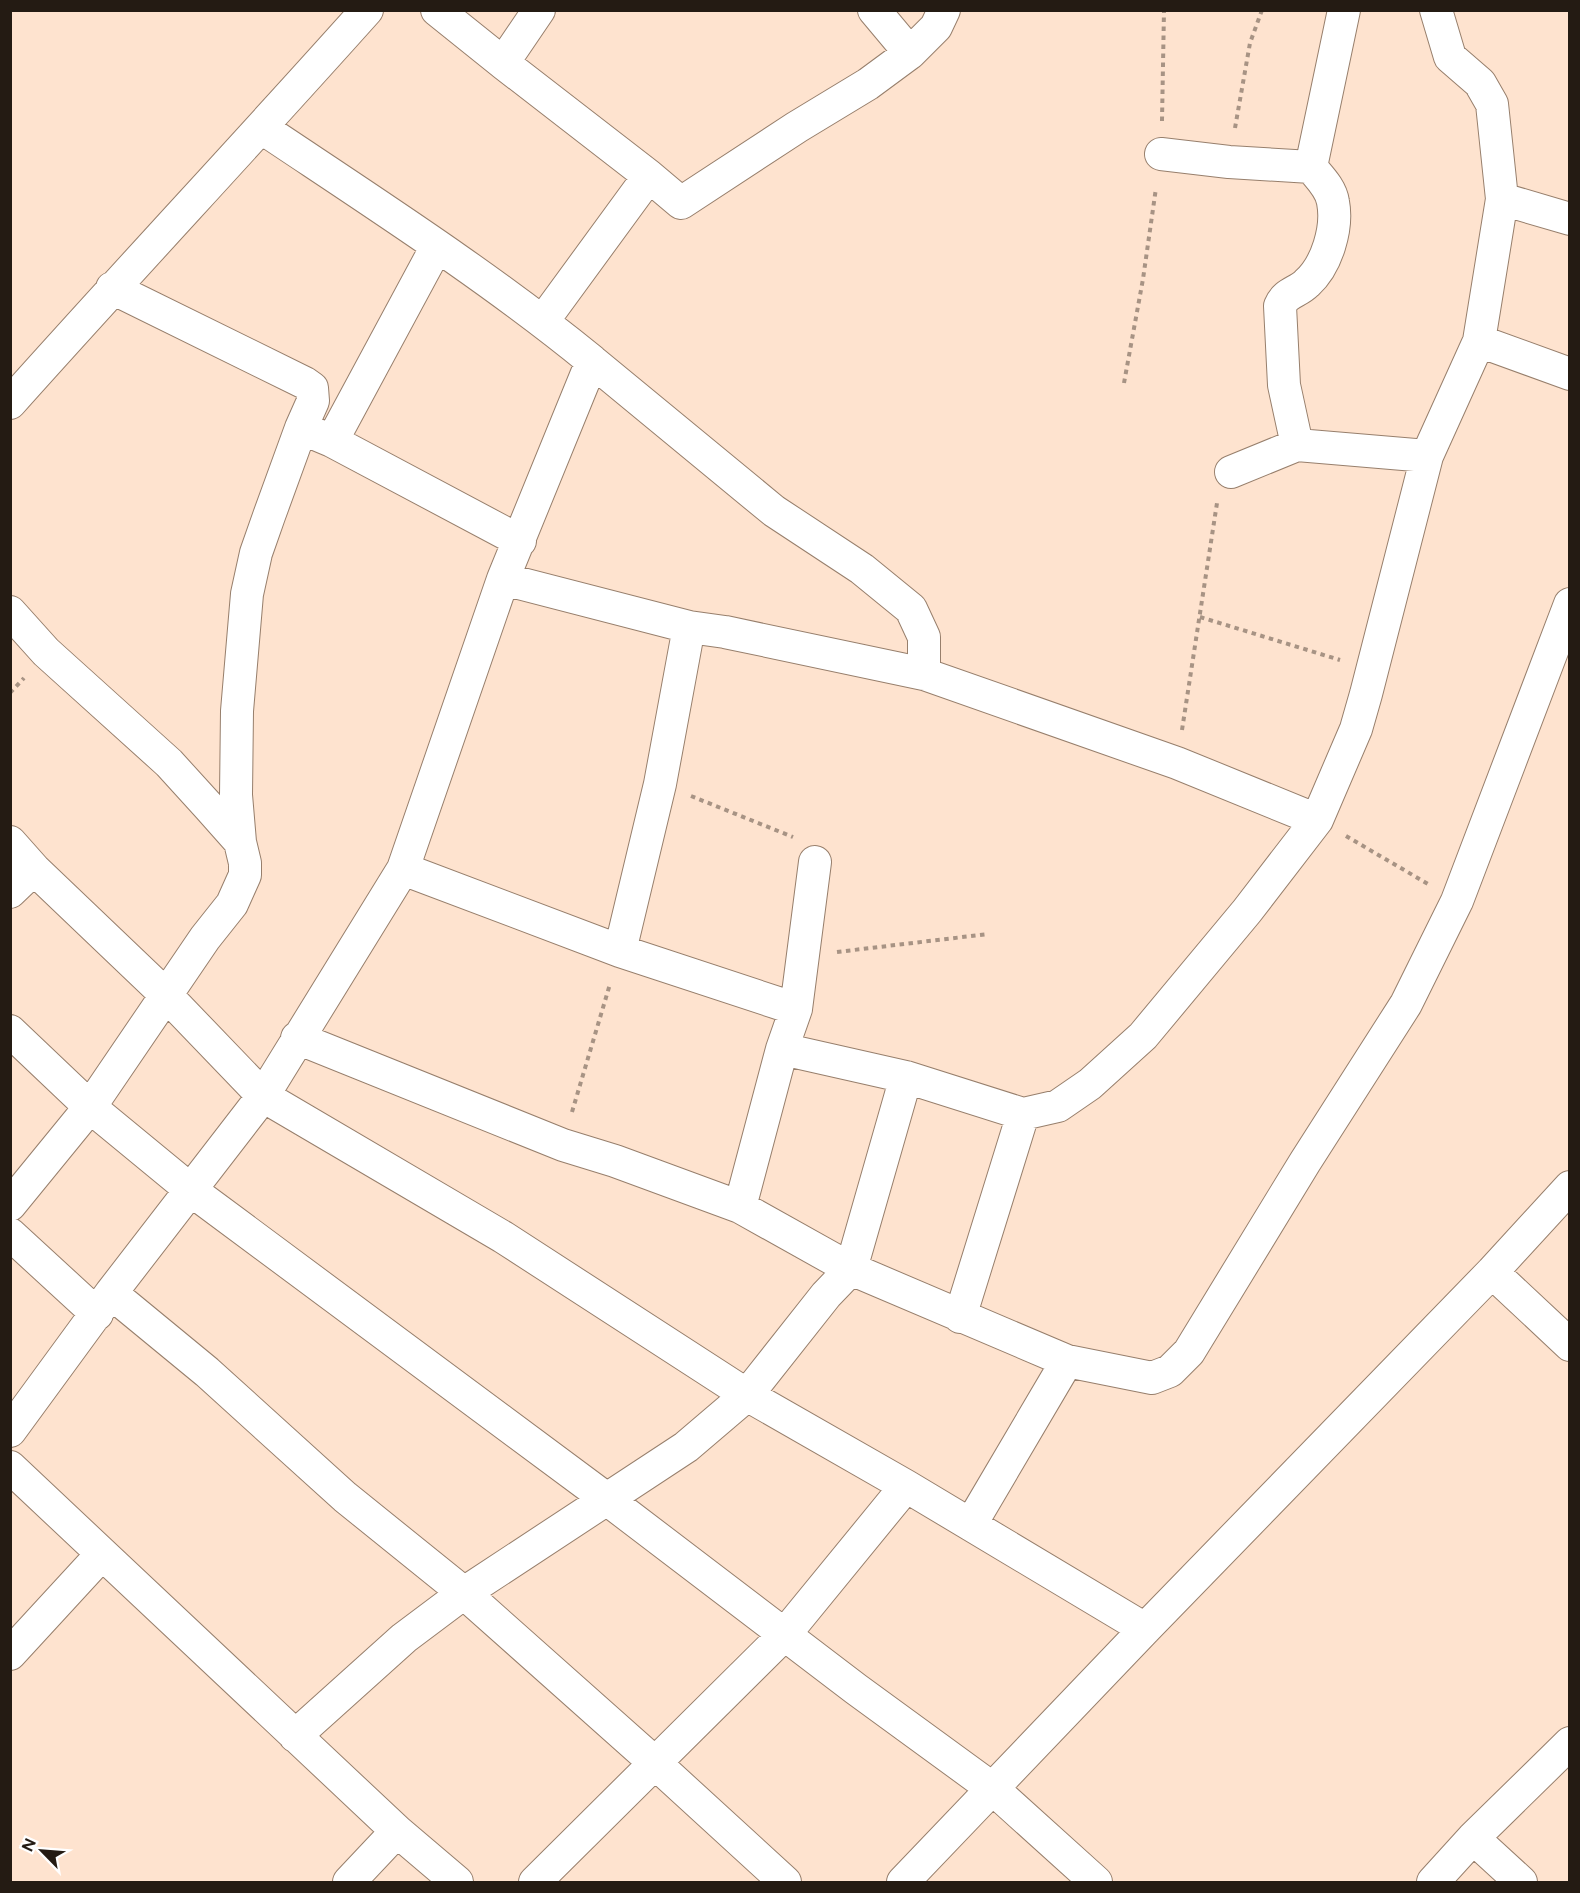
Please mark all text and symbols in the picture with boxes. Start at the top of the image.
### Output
north arrow [12,1821,72,1881]
text: N [18,1835,40,1854]

